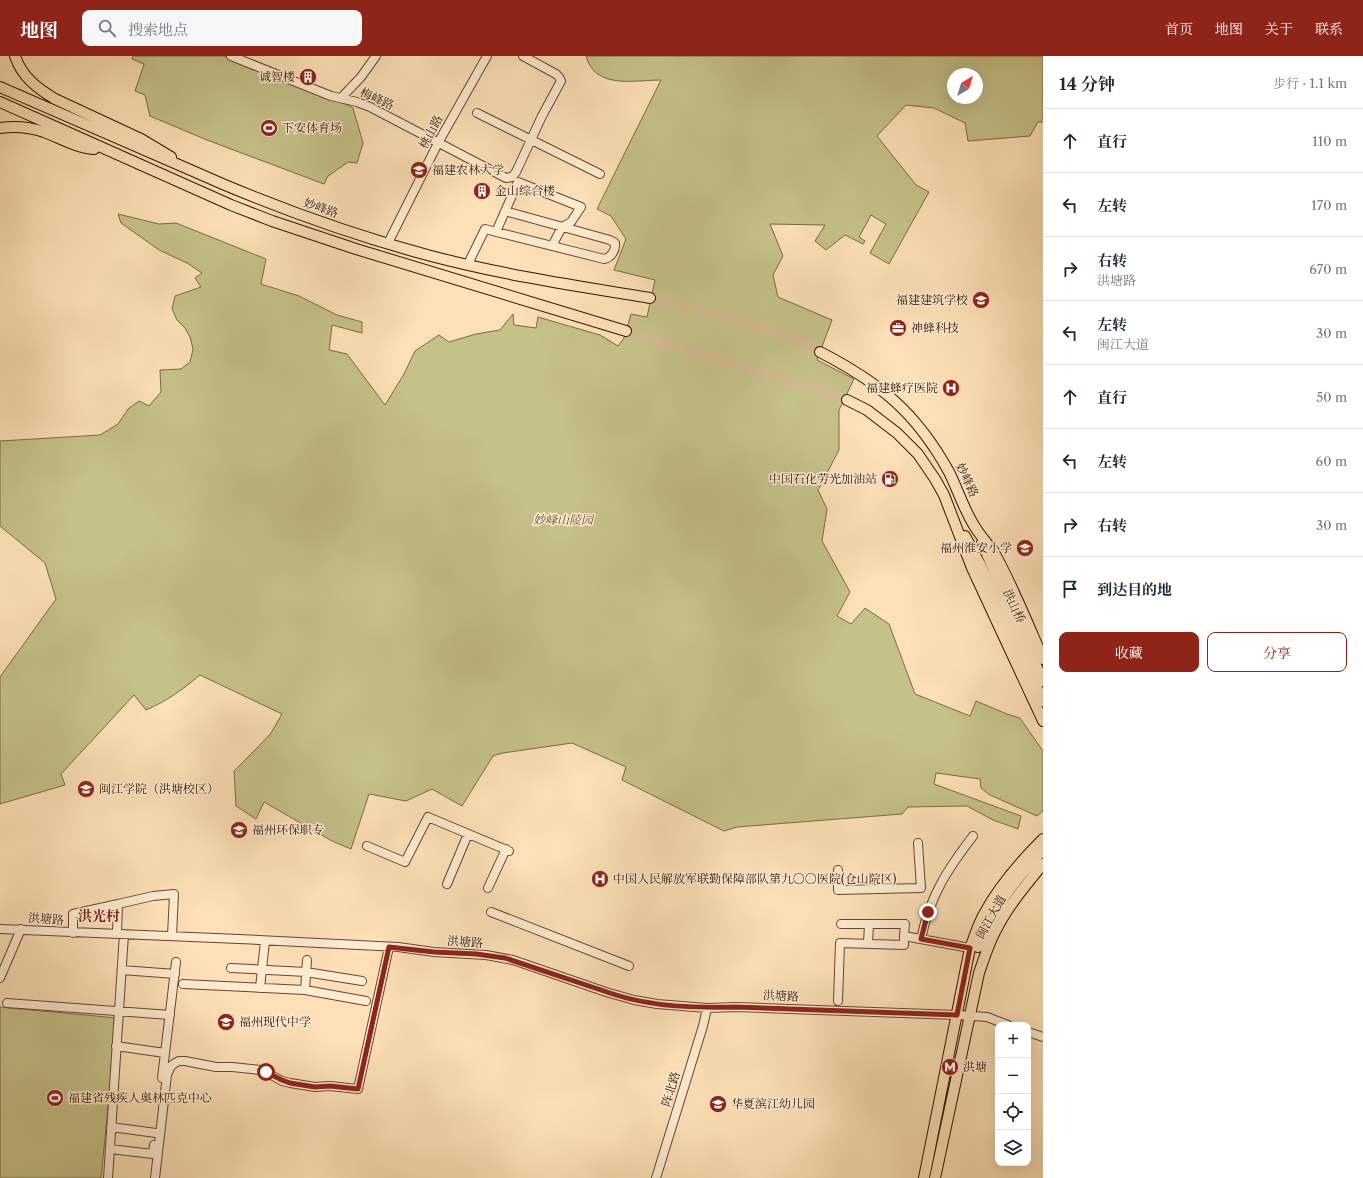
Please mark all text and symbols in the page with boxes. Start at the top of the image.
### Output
search box [82,10,362,46]
icon: search [96,17,118,39]
text: 地图 [20,19,58,42]
text: 搜索地点 [128,20,188,39]
text: 首页 [1165,20,1193,38]
text: 地图 [1215,20,1243,38]
text: 关于 [1265,20,1293,38]
text: 联系 [1315,20,1343,38]
building icon: 诚智楼 [298,67,318,87]
north arrow [947,68,983,104]
place label: 诚智楼 [259,69,295,84]
text: 14 分钟 [1059,74,1115,94]
text: 步行 · 1.1 km [1273,75,1347,91]
street label: 梅峰路 [358,84,397,113]
street label: 桃山路 [415,112,446,151]
sports icon: 下安体育场 [259,118,279,138]
place label: 下安体育场 [282,120,342,135]
icon: ahead [1059,130,1081,152]
text: 直行 [1097,132,1127,151]
text: 110 m [1312,133,1347,149]
school or university icon: 福建农林大学 [409,160,429,180]
place label: 福建农林大学 [432,162,504,177]
building icon: 金山综合楼 [472,181,492,201]
place label: 金山综合楼 [495,183,555,198]
icon: left [1059,194,1081,216]
street label: 妙峰路 [302,195,341,220]
text: 左转 [1097,196,1127,215]
text: 170 m [1311,197,1347,213]
text: 右转 [1097,251,1127,270]
icon: right [1059,258,1081,280]
text: 670 m [1309,261,1347,277]
text: 洪塘路 [1097,272,1136,288]
school or university icon: 福建建筑学校 [971,290,991,310]
place label: 福建建筑学校 [896,292,968,307]
text: 左转 [1097,315,1127,334]
office icon: 神蜂科技 [888,318,908,338]
place label: 神蜂科技 [911,320,959,335]
icon: left [1059,322,1081,344]
text: 30 m [1316,325,1347,341]
text: 闽江大道 [1097,336,1149,352]
hospital icon: 福建蜂疗医院 [941,378,961,398]
place label: 福建蜂疗医院 [866,380,938,395]
icon: ahead [1059,386,1081,408]
text: 直行 [1097,388,1127,407]
text: 50 m [1316,389,1347,405]
icon: left [1059,450,1081,472]
text: 左转 [1097,452,1127,471]
text: 60 m [1316,453,1347,469]
street label: 妙峰路 [953,460,982,499]
fuel station icon: 中国石化劳光加油站 [880,469,900,489]
place label: 中国石化劳光加油站 [769,471,877,486]
park label: 妙峰山陵园 [533,512,595,527]
icon: right [1059,514,1081,536]
text: 右转 [1097,516,1127,535]
text: 30 m [1316,517,1347,533]
school or university icon: 福州淮安小学 [1015,538,1035,558]
place label: 福州淮安小学 [940,540,1012,555]
icon: arrive [1059,578,1081,600]
text: 到达目的地 [1097,580,1172,599]
street label: 洪山桥 [1000,586,1029,625]
button: 收藏 [1059,632,1199,672]
button: 分享 [1207,632,1347,672]
school or university icon: 闽江学院（洪塘校区） [76,779,96,799]
place label: 闽江学院（洪塘校区） [99,781,219,796]
school or university icon: 福州环保职专 [229,820,249,840]
place label: 福州环保职专 [252,822,324,837]
hospital icon: 中国人民解放军联勤保障部队第九〇〇医院(仓山院区) [590,869,610,889]
place label: 中国人民解放军联勤保障部队第九〇〇医院(仓山院区) [613,871,897,886]
street label: 闽江大道 [972,892,1009,941]
route end [919,903,937,921]
district label: 洪光村 [78,907,120,925]
street label: 洪塘路 [28,910,65,927]
street label: 洪塘路 [447,933,484,950]
street label: 洪塘路 [763,987,799,1004]
school or university icon: 福州现代中学 [216,1012,236,1032]
place label: 福州现代中学 [239,1014,311,1029]
map controls [995,1022,1031,1166]
button: + [995,1022,1031,1058]
metro station icon: 洪塘 [940,1057,960,1077]
button: − [995,1058,1031,1094]
place label: 洪塘 [963,1059,987,1074]
route start [257,1063,275,1081]
street label: 阵北路 [658,1069,683,1108]
sports icon: 福建省残疾人奥林匹克中心 [45,1088,65,1108]
place label: 福建省残疾人奥林匹克中心 [68,1090,212,1105]
school or university icon: 华夏滨江幼儿园 [708,1094,728,1114]
button: locate [995,1094,1031,1130]
place label: 华夏滨江幼儿园 [731,1096,815,1111]
button: layers [995,1130,1031,1166]

